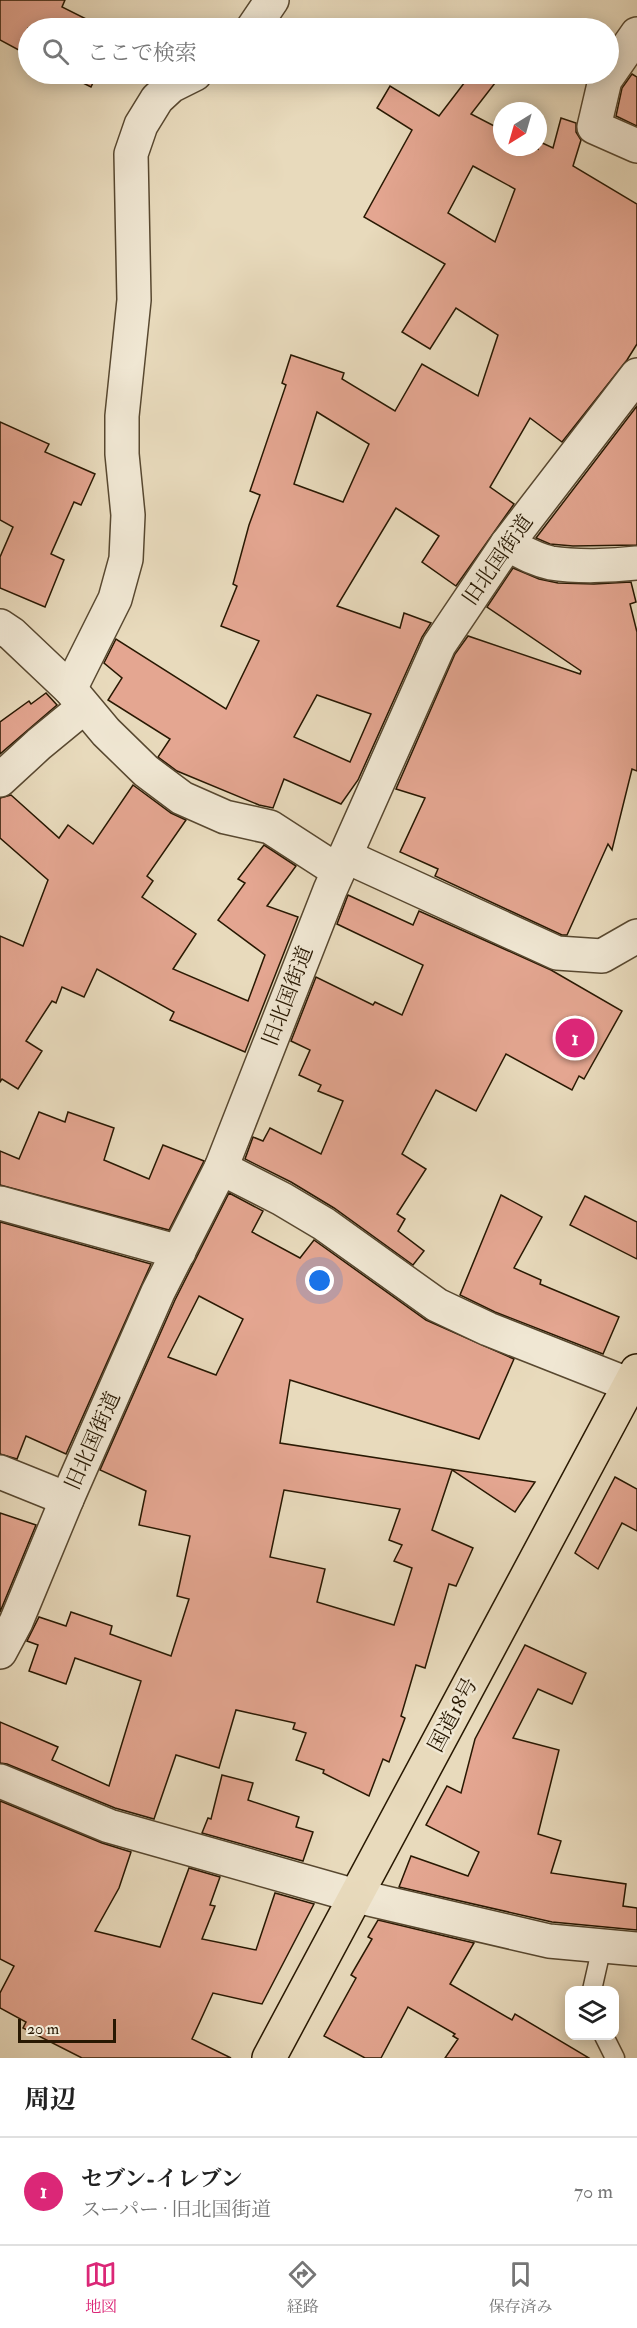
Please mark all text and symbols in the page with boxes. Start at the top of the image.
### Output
search box [18,18,619,84]
icon: search [39,35,72,68]
text: ここで検索 [87,39,197,67]
north arrow [493,102,547,156]
street label: 旧北国街道 [457,509,539,611]
street label: 旧北国街道 [257,942,319,1050]
pin: 1 [556,1016,594,1060]
your location [305,1266,334,1295]
street label: 旧北国街道 [59,1388,127,1494]
street label: 国道18号 [422,1673,484,1757]
map controls [565,1986,619,2040]
button: layers [565,1986,619,2040]
scale bar [18,2016,116,2044]
text: 20 m [27,2019,59,2039]
text: 周辺 [24,2084,76,2116]
text: セブン-イレブン [81,2165,243,2193]
text: 1 [40,2179,47,2204]
text: 70 m [574,2179,613,2204]
text: スーパー · 旧北国街道 [81,2197,271,2222]
tab: 地図 [84,2258,117,2317]
tab: 経路 [286,2258,319,2317]
tab: 保存済み [488,2258,552,2317]

